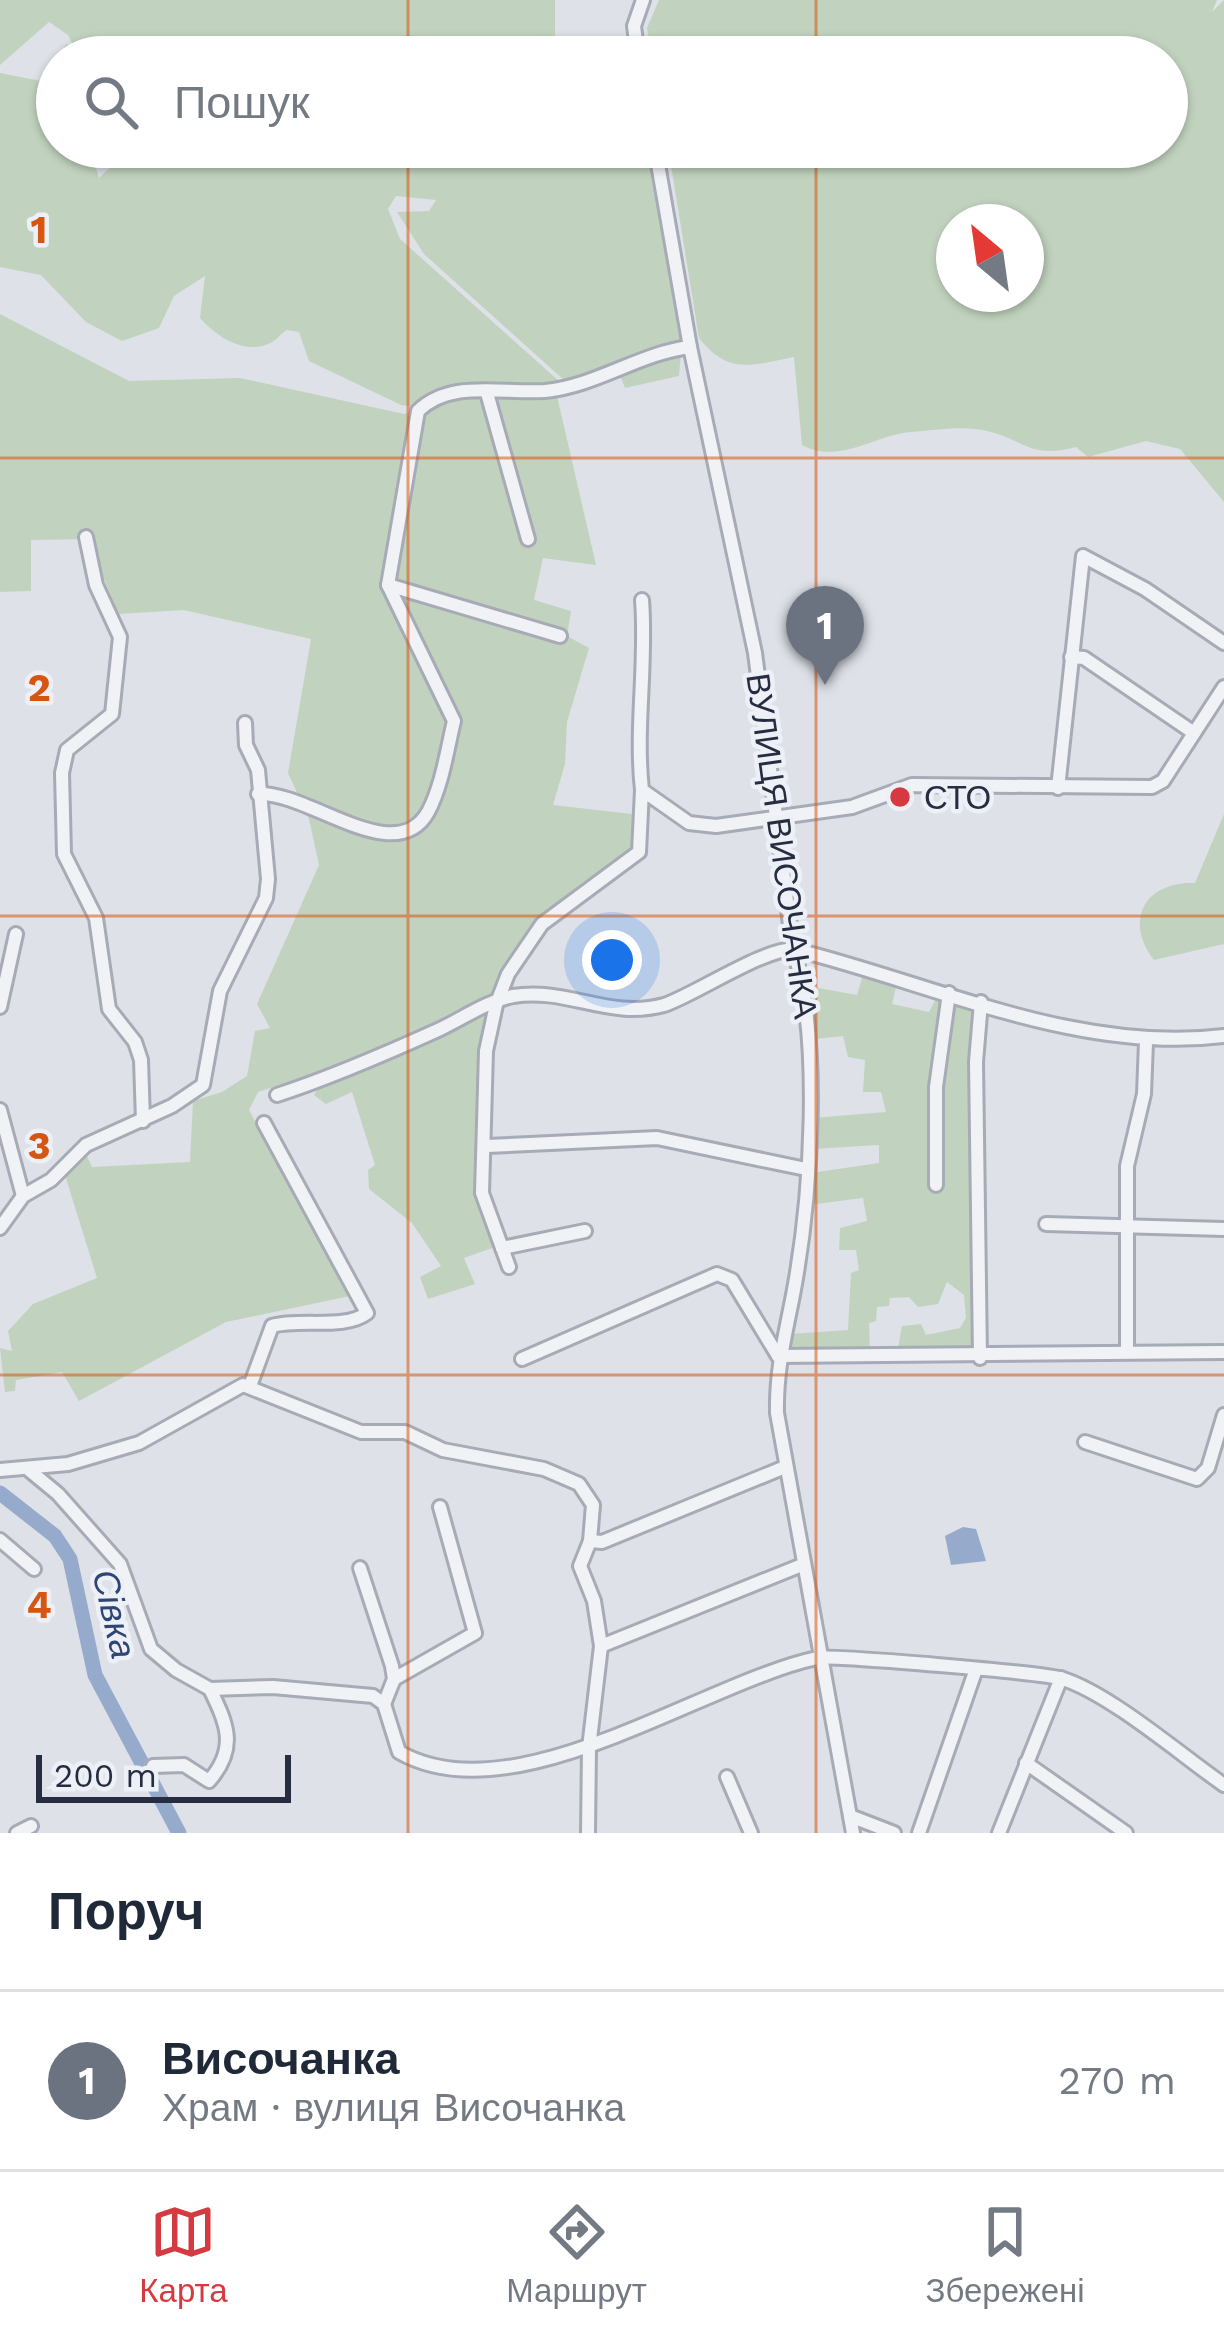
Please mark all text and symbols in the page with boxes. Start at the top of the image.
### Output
search box [36,36,1188,168]
icon: search [78,69,144,135]
text: Пошук [174,76,310,129]
north arrow [936,204,1044,312]
text: 1 [31,207,47,252]
pin: 1 [786,586,864,685]
text: 2 [27,665,51,710]
street label: ВУЛИЦЯ ВИСОЧАНКА [738,671,826,1021]
place label: СТО [924,778,991,817]
marker: СТО [887,784,913,810]
your location [582,930,642,990]
text: 3 [27,1123,51,1168]
water label: Сівка [83,1566,145,1662]
text: 4 [26,1582,52,1627]
scale bar [36,1749,291,1802]
text: 200 m [54,1756,157,1795]
text: Поруч [48,1882,204,1941]
text: Височанка [162,2032,399,2085]
text: 1 [79,2058,95,2103]
text: 270 m [1058,2058,1176,2103]
text: Храм · вулиця Височанка [162,2085,625,2130]
tab: Карта [139,2199,228,2310]
tab: Маршрут [506,2199,647,2310]
tab: Збережені [926,2199,1085,2310]

